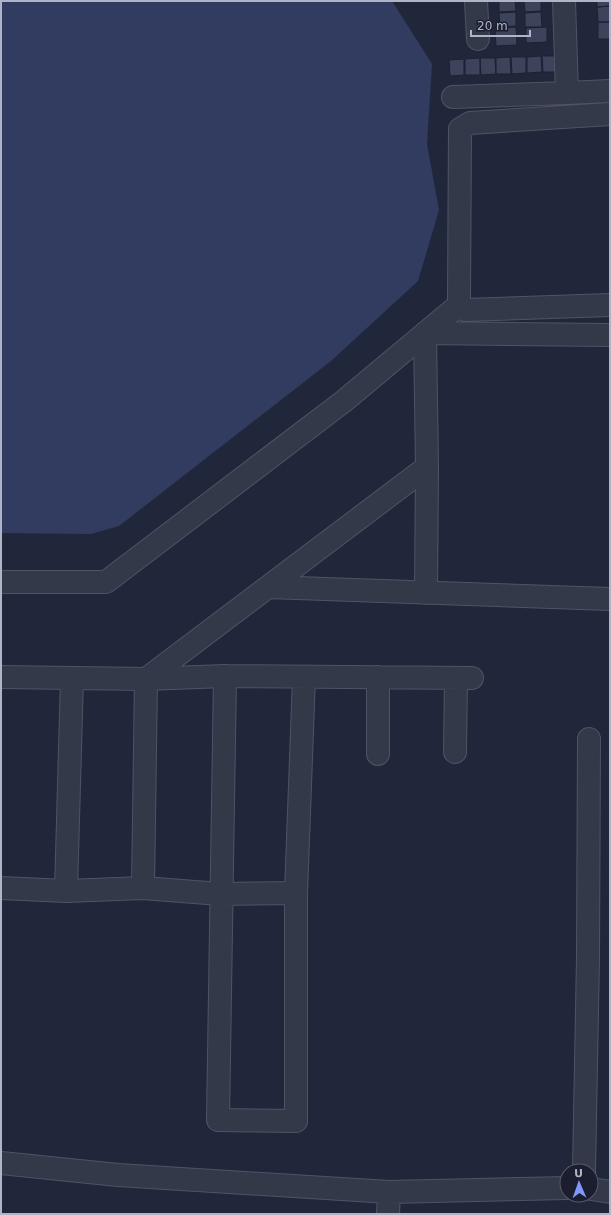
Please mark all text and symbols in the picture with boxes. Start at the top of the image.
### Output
scale bar [471,12,530,38]
text: 20 m [477,19,508,33]
north arrow [559,1163,599,1203]
text: U [574,1167,583,1180]

